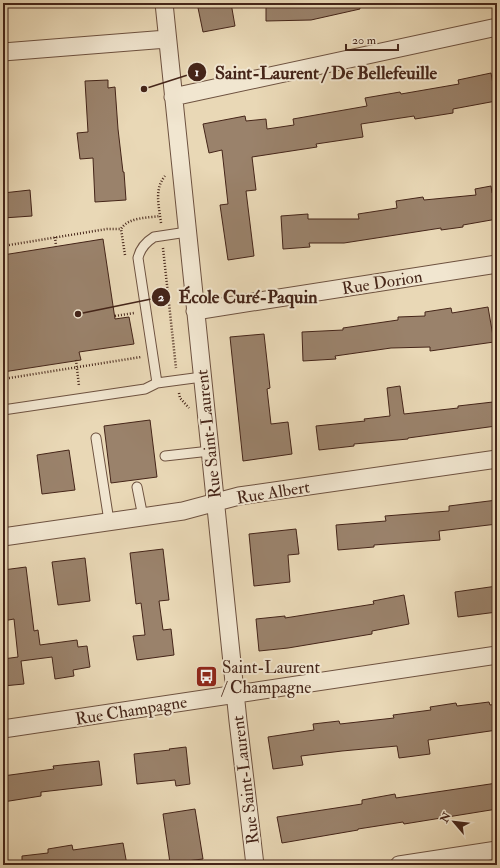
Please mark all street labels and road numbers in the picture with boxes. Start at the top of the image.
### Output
street label: Rue Dorion [340,266,424,299]
street label: Rue Saint-Laurent [191,368,226,499]
street label: Rue Albert [235,476,312,509]
street label: Rue Champagne [74,691,189,731]
street label: Rue Saint-Laurent [227,714,264,845]

